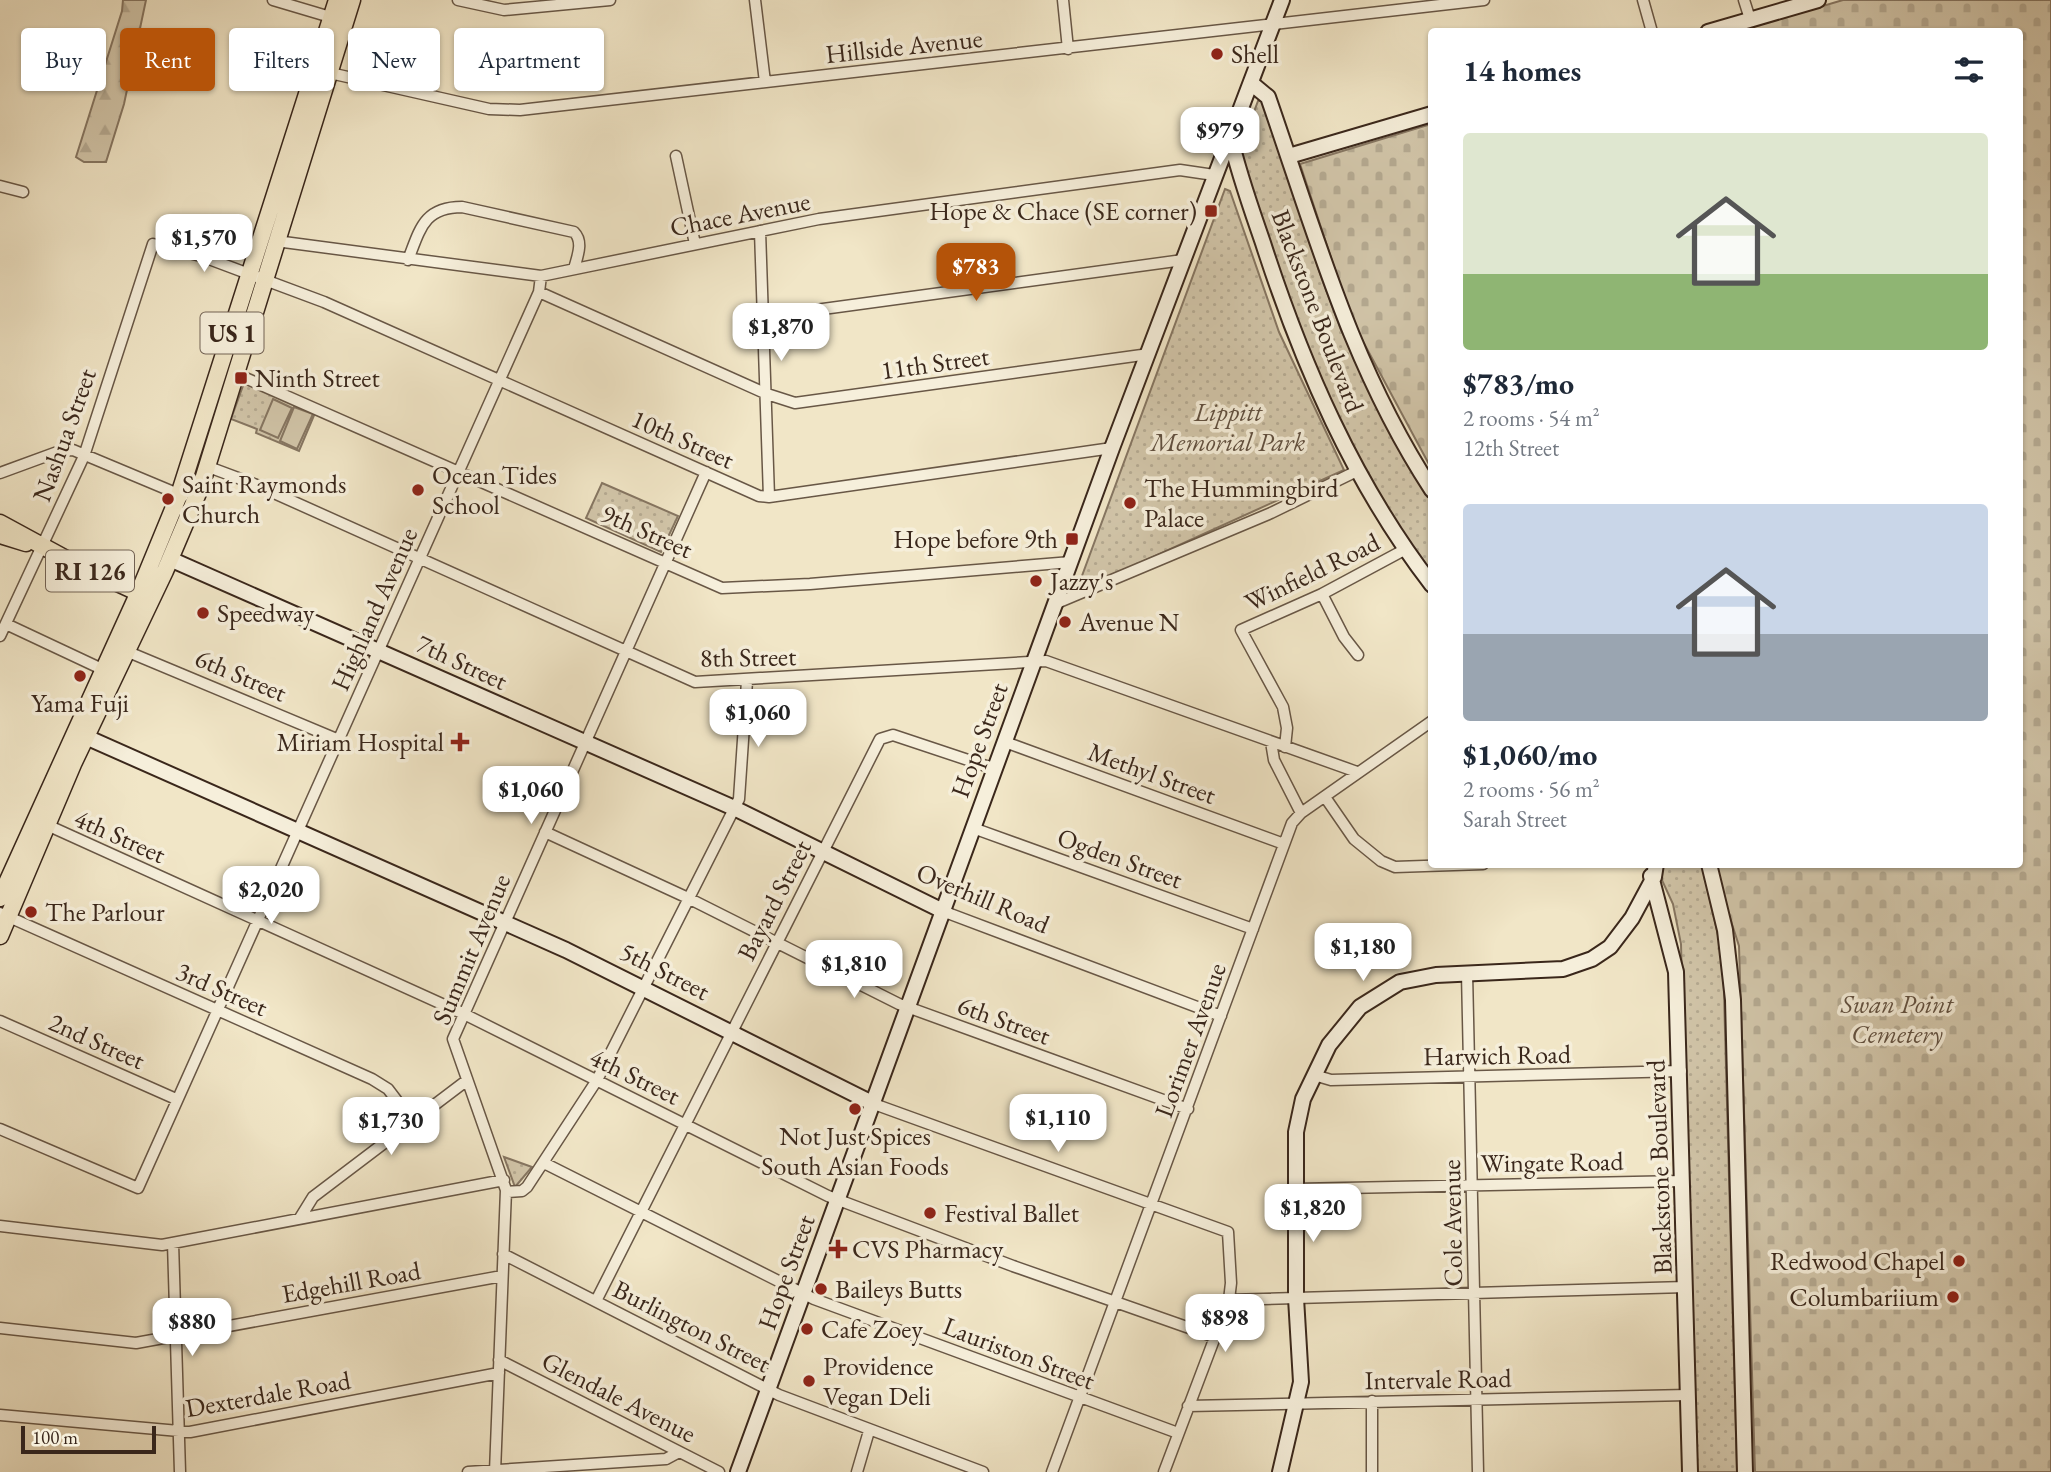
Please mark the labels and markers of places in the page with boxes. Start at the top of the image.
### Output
place label: Shell [1231,37,1279,71]
marker: Shell [1209,46,1225,62]
pin: $979 [1179,108,1261,167]
place label: Hope & Chace (SE corner) [929,194,1197,228]
marker: Hope & Chace (SE corner) [1203,203,1219,219]
pin: $1,570 [147,215,261,274]
pin: $783 [935,244,1017,303]
pin: $1,870 [724,304,838,363]
place label: Ninth Street [255,361,380,395]
marker: Ninth Street [233,370,249,386]
place label: Ocean Tides School [432,458,557,522]
place label: Saint Raymonds Church [182,467,346,531]
place label: The Hummingbird Palace [1144,471,1339,535]
marker: Ocean Tides School [410,482,426,498]
marker: Saint Raymonds Church [160,491,176,507]
marker: The Hummingbird Palace [1122,495,1138,511]
place label: Hope before 9th [893,522,1058,556]
marker: Hope before 9th [1064,531,1080,547]
place label: Jazzy's [1048,564,1113,598]
marker: Jazzy's [1028,573,1044,589]
place label: Speedway [217,596,315,630]
marker: Speedway [195,605,211,621]
place label: Avenue N [1078,605,1180,639]
marker: Avenue N [1057,614,1073,630]
marker: Yama Fuji [72,668,88,684]
place label: Yama Fuji [31,686,129,720]
pin: $1,060 [701,690,815,749]
place label: Miriam Hospital [276,725,444,759]
marker: Miriam Hospital [450,732,470,752]
pin: $1,060 [474,766,588,826]
pin: $2,020 [214,866,328,926]
place label: The Parlour [45,895,165,929]
marker: The Parlour [23,904,39,920]
pin: $1,180 [1306,923,1420,983]
pin: $1,810 [797,940,911,1000]
pin: $1,110 [1001,1094,1115,1154]
pin: $1,730 [334,1098,448,1157]
marker: Not Just Spices South Asian Foods [847,1101,863,1117]
place label: Not Just Spices South Asian Foods [761,1119,949,1183]
pin: $1,820 [1256,1184,1370,1244]
place label: Festival Ballet [944,1196,1079,1230]
marker: Festival Ballet [922,1205,938,1221]
place label: CVS Pharmacy [852,1232,1004,1266]
marker: CVS Pharmacy [830,1241,846,1257]
place label: Redwood Chapel [1770,1244,1945,1278]
marker: Redwood Chapel [1951,1253,1967,1269]
place label: Baileys Butts [835,1272,962,1306]
place label: Columbariium [1789,1280,1939,1314]
marker: Baileys Butts [813,1281,829,1297]
marker: Columbariium [1945,1289,1961,1305]
pin: $898 [1184,1294,1266,1354]
pin: $880 [151,1298,233,1358]
place label: Cafe Zoey [821,1312,923,1346]
marker: Cafe Zoey [799,1321,815,1337]
place label: Providence Vegan Deli [823,1349,934,1413]
marker: Providence Vegan Deli [801,1373,817,1389]

